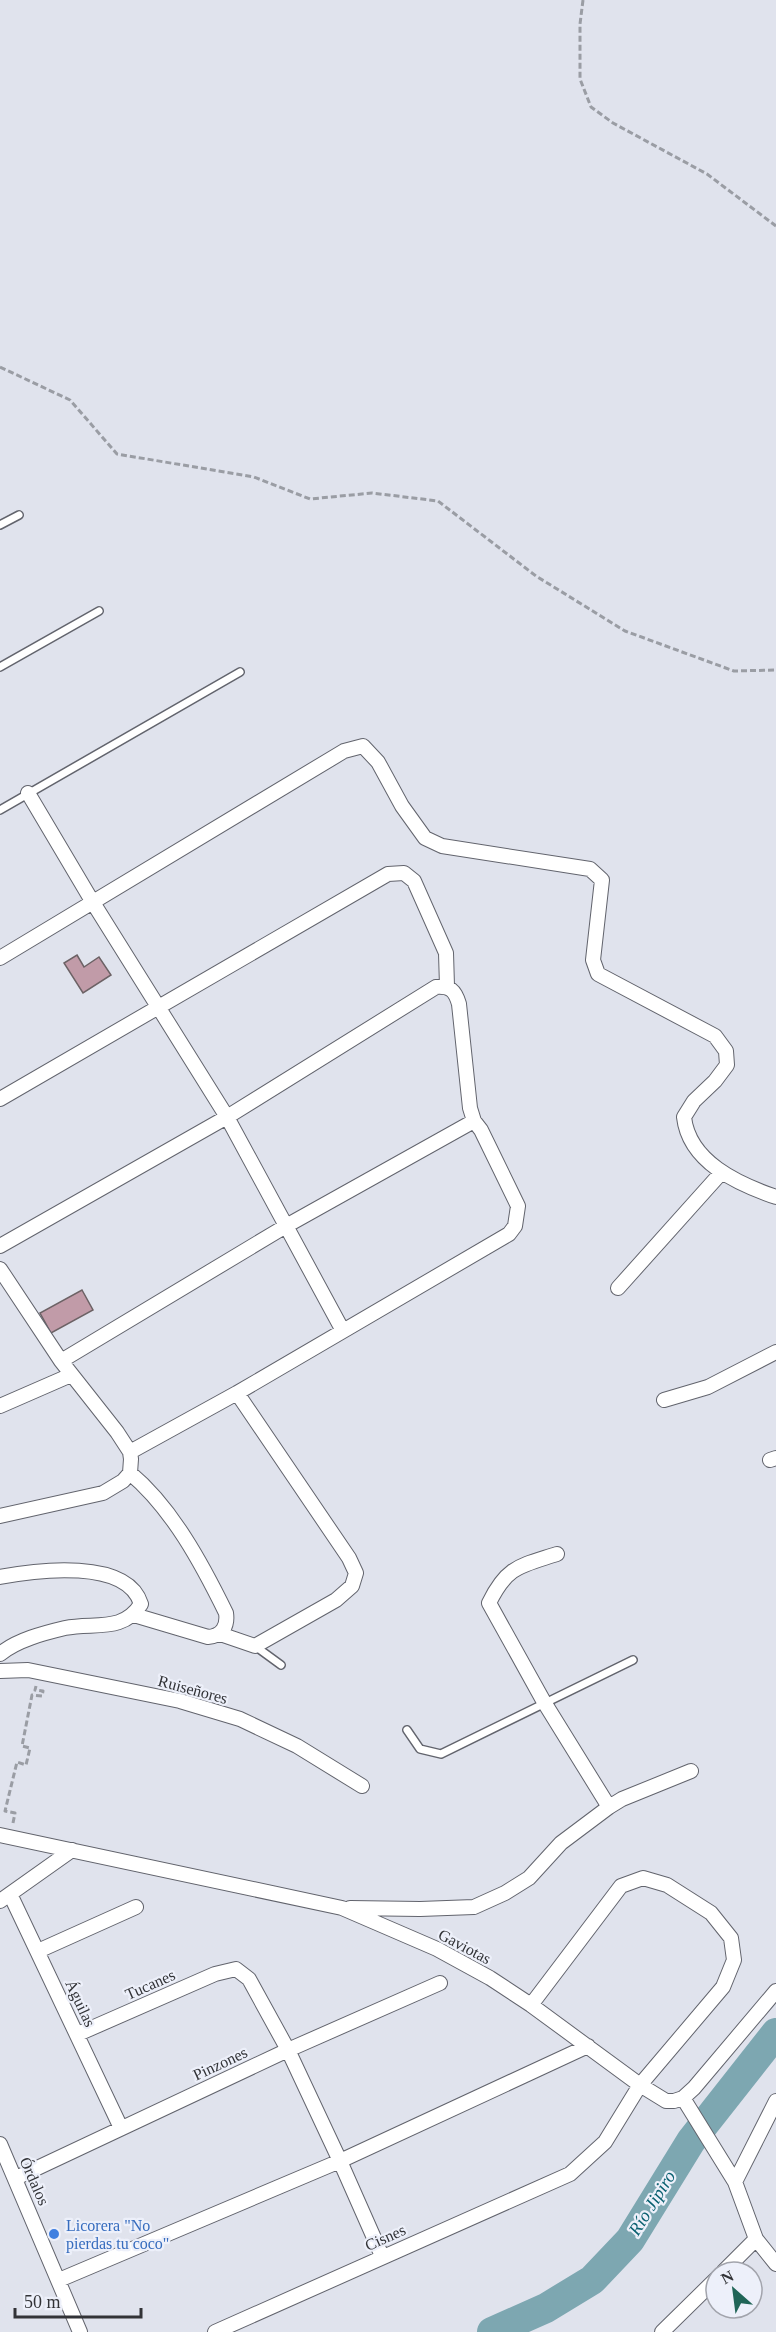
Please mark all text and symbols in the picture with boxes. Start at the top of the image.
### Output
street label: Ruiseñores [156,1672,229,1707]
street label: Gaviotas [436,1926,494,1967]
street label: Tucanes [123,1966,178,2003]
street label: Águilas [61,1977,100,2030]
street label: Pinzones [190,2044,250,2083]
street label: Órdalos [16,2154,54,2208]
water label: Río Jipiro [624,2167,680,2240]
place label: Licorera "No pierdas tu coco" [66,2217,169,2253]
street label: Cisnes [362,2221,408,2254]
marker: Licorera "No pierdas tu coco" [47,2227,61,2241]
north arrow [704,2260,764,2320]
text: N [718,2267,737,2287]
scale bar [15,2281,141,2319]
text: 50 m [24,2292,61,2312]

